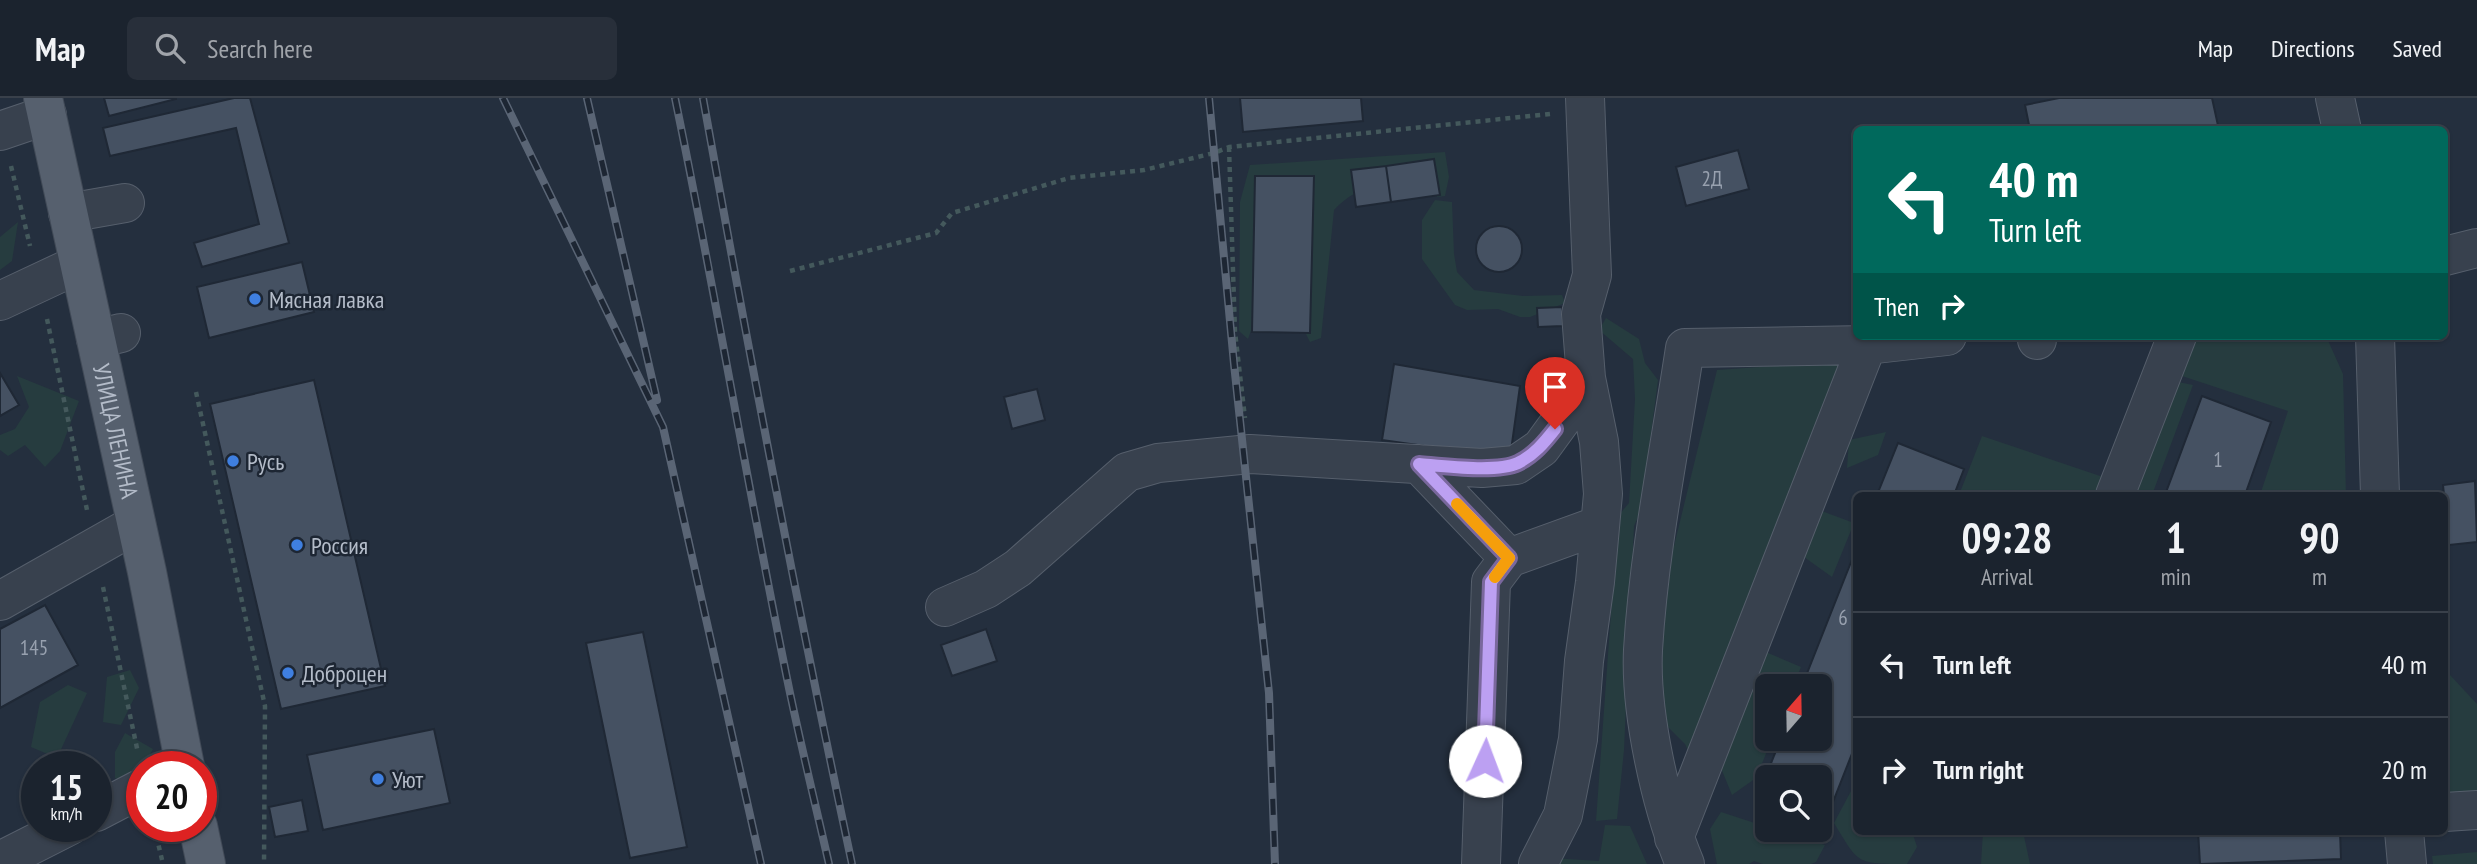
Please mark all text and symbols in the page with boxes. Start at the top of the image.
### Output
search box [127,17,617,80]
text: Map [35,27,85,70]
icon: search [151,29,189,67]
text: Search here [207,32,313,65]
text: Map [2198,33,2233,64]
text: Directions [2271,33,2355,64]
text: Saved [2393,33,2442,64]
text: 40 m [1989,147,2078,211]
icon: left [1874,154,1965,245]
house number: 2Д [1702,165,1722,192]
text: Turn left [1989,209,2081,251]
place label: Мясная лавка [269,284,384,315]
icon: right [1933,287,1971,325]
text: Then [1874,290,1919,323]
marker: Мясная лавка [247,291,263,307]
pin [1525,357,1585,429]
street label: УЛИЦА ЛЕНИНА [86,361,146,502]
icon: arrive [1536,368,1574,406]
place label: Русь [247,446,284,477]
house number: 1 [2213,446,2223,473]
marker: Русь [225,453,241,469]
text: 09:28 [1961,510,2052,565]
text: 1 [2166,510,2186,565]
text: 90 [2299,510,2339,565]
place label: Россия [311,530,368,561]
marker: Россия [289,537,305,553]
text: Arrival [1981,562,2033,591]
text: min [2161,562,2191,591]
text: m [2312,562,2327,591]
house number: 6 [1838,604,1848,631]
house number: 145 [20,634,48,661]
icon: left [1874,646,1912,684]
text: Turn left [1933,648,2011,681]
text: 40 m [2381,648,2427,681]
place label: Доброцен [302,658,387,689]
marker: Доброцен [280,665,296,681]
north arrow [1755,674,1832,751]
map controls [1755,674,1832,842]
position arrow [1448,724,1522,798]
speed limit sign: 20 [126,751,217,842]
icon: right [1874,751,1912,789]
text: Turn right [1933,753,2024,786]
text: 20 m [2381,753,2427,786]
text: 15 [50,764,83,810]
place label: Уют [392,764,423,795]
button: search [1755,765,1832,842]
marker: Уют [370,771,386,787]
text: km/h [51,802,82,825]

